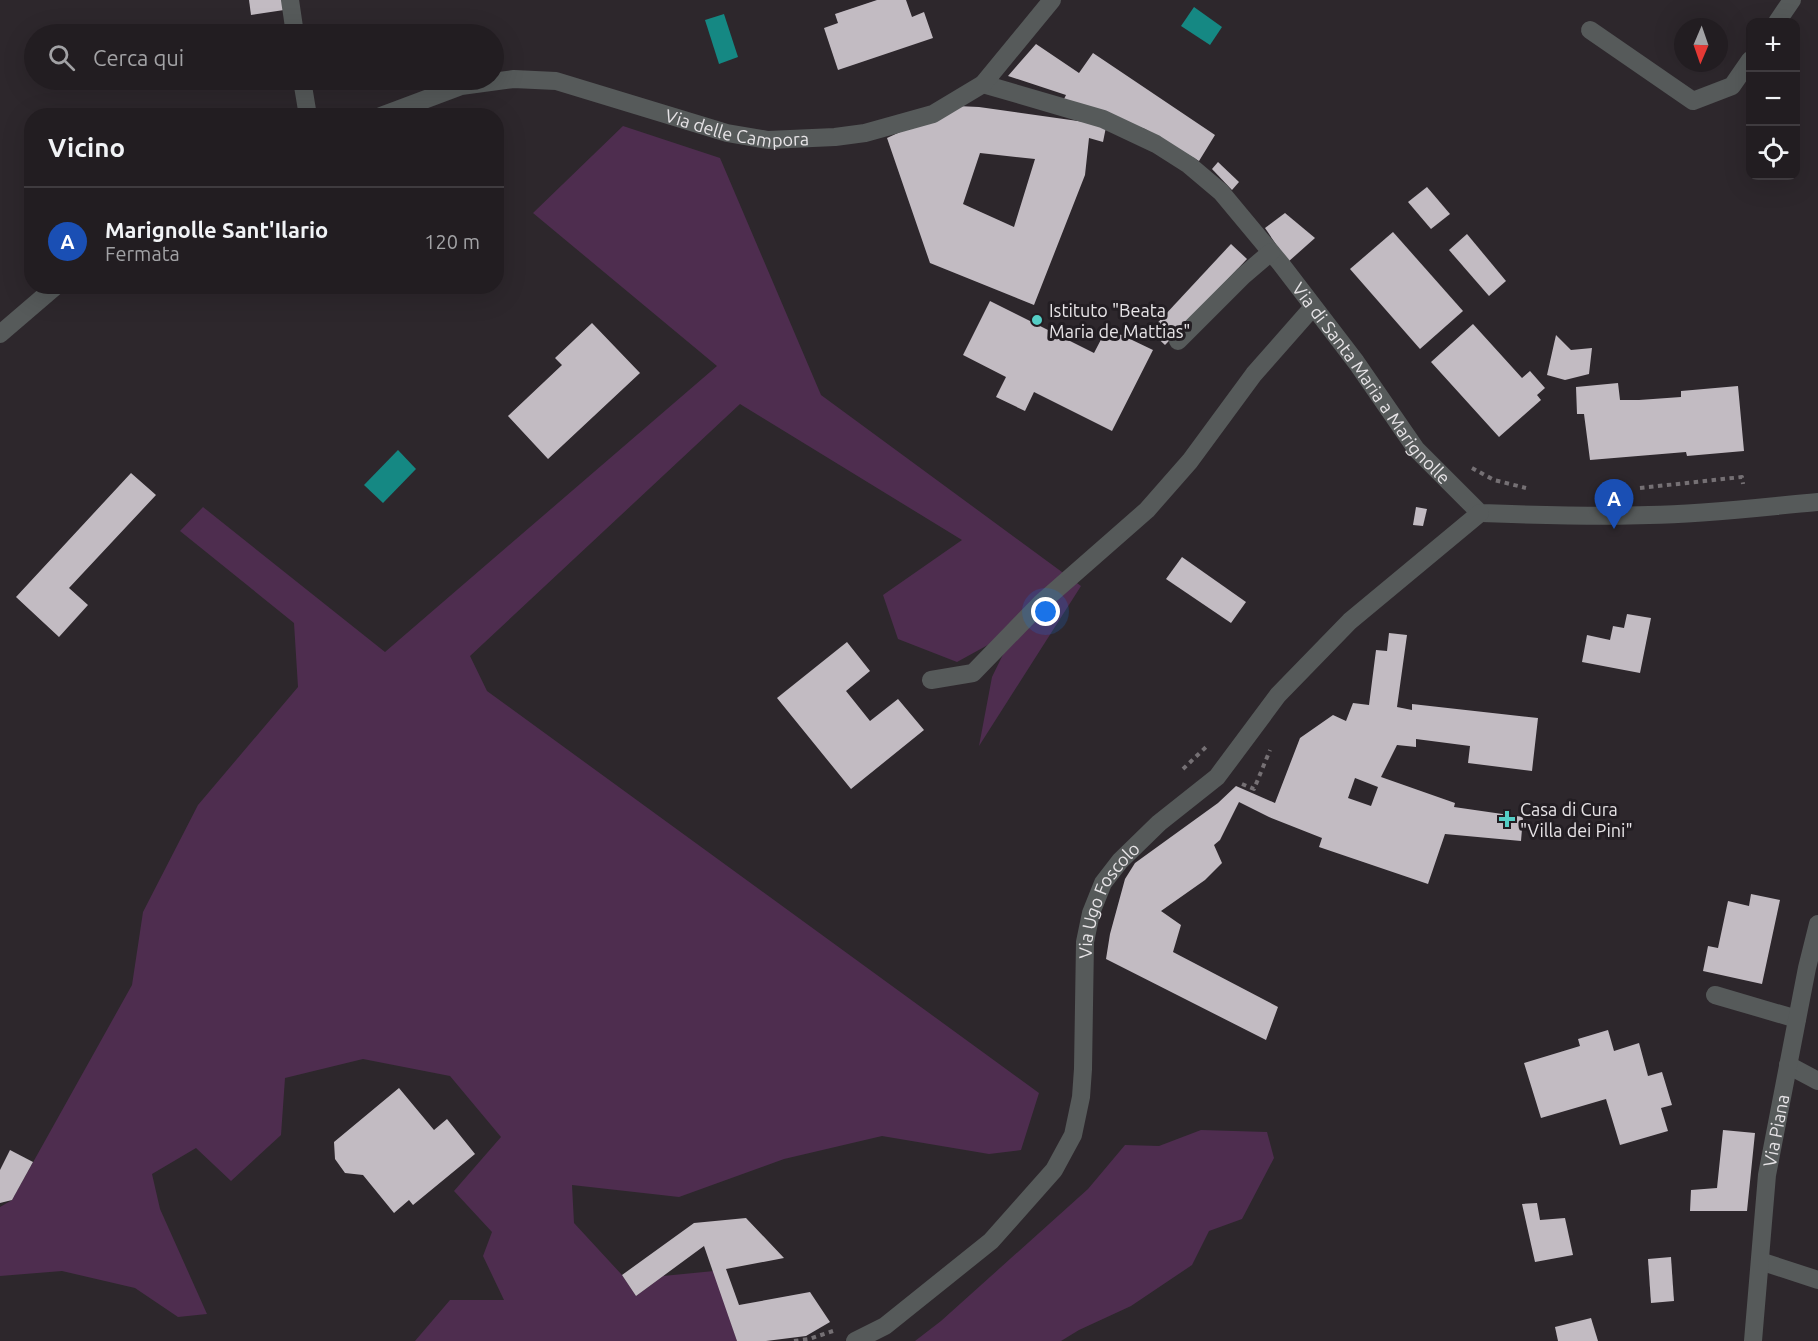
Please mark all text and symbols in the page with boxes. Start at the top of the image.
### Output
north arrow [1674,18,1728,72]
map controls [1746,18,1800,180]
button: + [1746,18,1800,72]
search box [24,24,504,90]
icon: search [45,41,78,74]
text: Cerca qui [93,45,184,70]
button: − [1746,72,1800,126]
street label: Via delle Campora [663,105,810,151]
button: locate [1746,126,1800,180]
text: Vicino [48,133,125,162]
text: Marignolle Sant'Ilario [105,217,328,242]
text: A [60,230,75,253]
text: 120 m [424,230,480,253]
text: Fermata [105,242,180,265]
street label: Via di Santa Maria a Marignolle [1289,278,1455,488]
place label: Istituto "Beata Maria de Mattias" [1049,300,1191,341]
marker: Istituto "Beata Maria de Mattias" [1030,313,1044,327]
pin: A [1594,480,1634,529]
your location [1031,597,1060,626]
place label: Casa di Cura "Villa dei Pini" [1520,799,1633,840]
marker: Casa di Cura "Villa dei Pini" [1498,810,1516,828]
street label: Via Ugo Foscolo [1075,838,1143,959]
street label: Via Piana [1759,1092,1792,1169]

